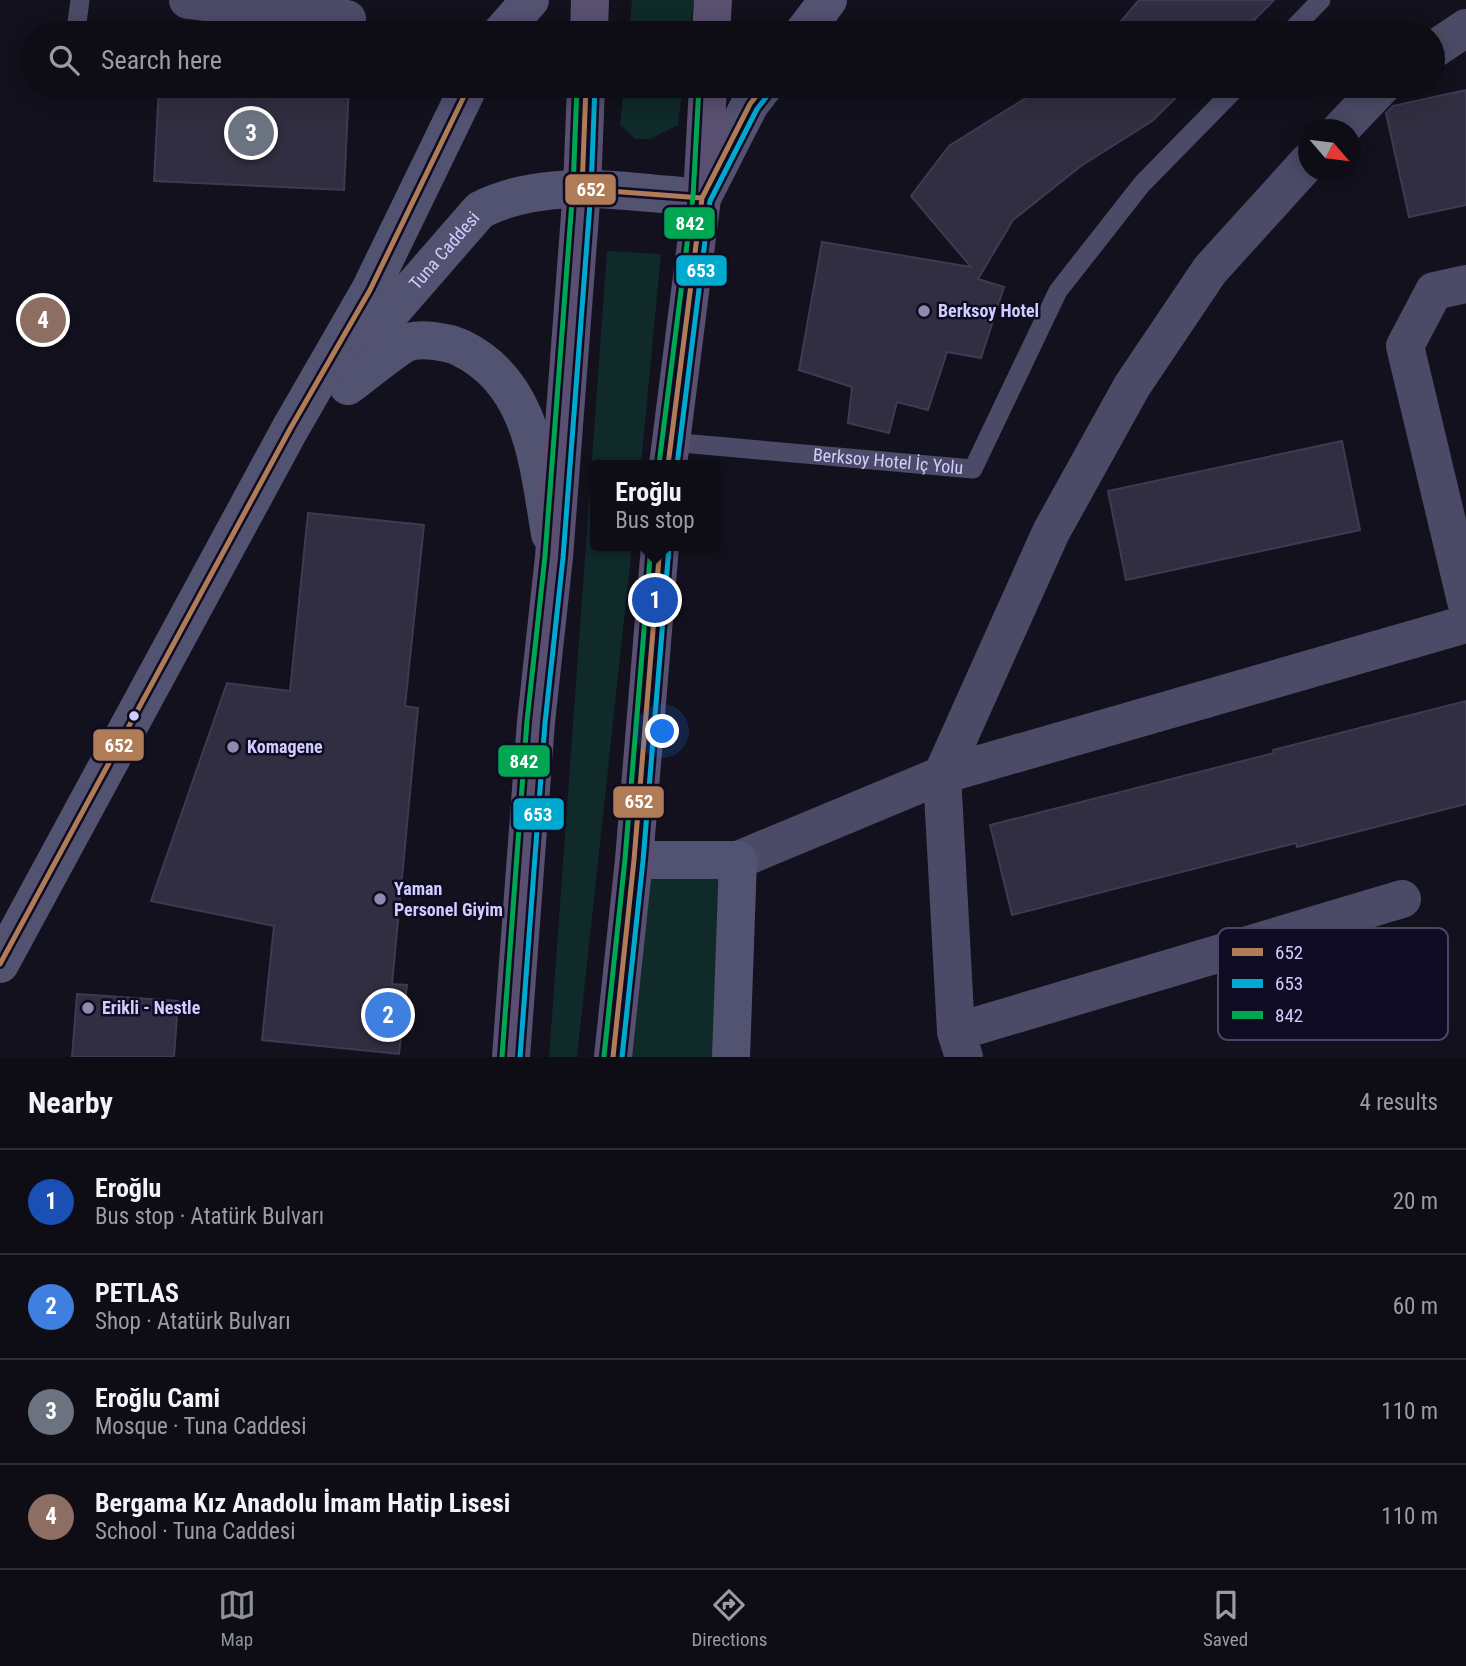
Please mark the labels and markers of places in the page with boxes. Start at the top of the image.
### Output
pin: 3 [228,107,274,159]
pin: 4 [20,294,66,346]
place label: Berksoy Hotel [938,300,1039,321]
marker: Berksoy Hotel [916,303,932,319]
pin: 1 [632,574,678,626]
unlabelled marker [127,709,141,723]
place label: Komagene [247,736,323,757]
marker: Komagene [225,739,241,755]
place label: Yaman Personel Giyim [394,878,503,920]
marker: Yaman Personel Giyim [372,891,388,907]
pin: 2 [365,989,411,1041]
place label: Erikli - Nestle [102,997,201,1018]
marker: Erikli - Nestle [80,1000,96,1016]

